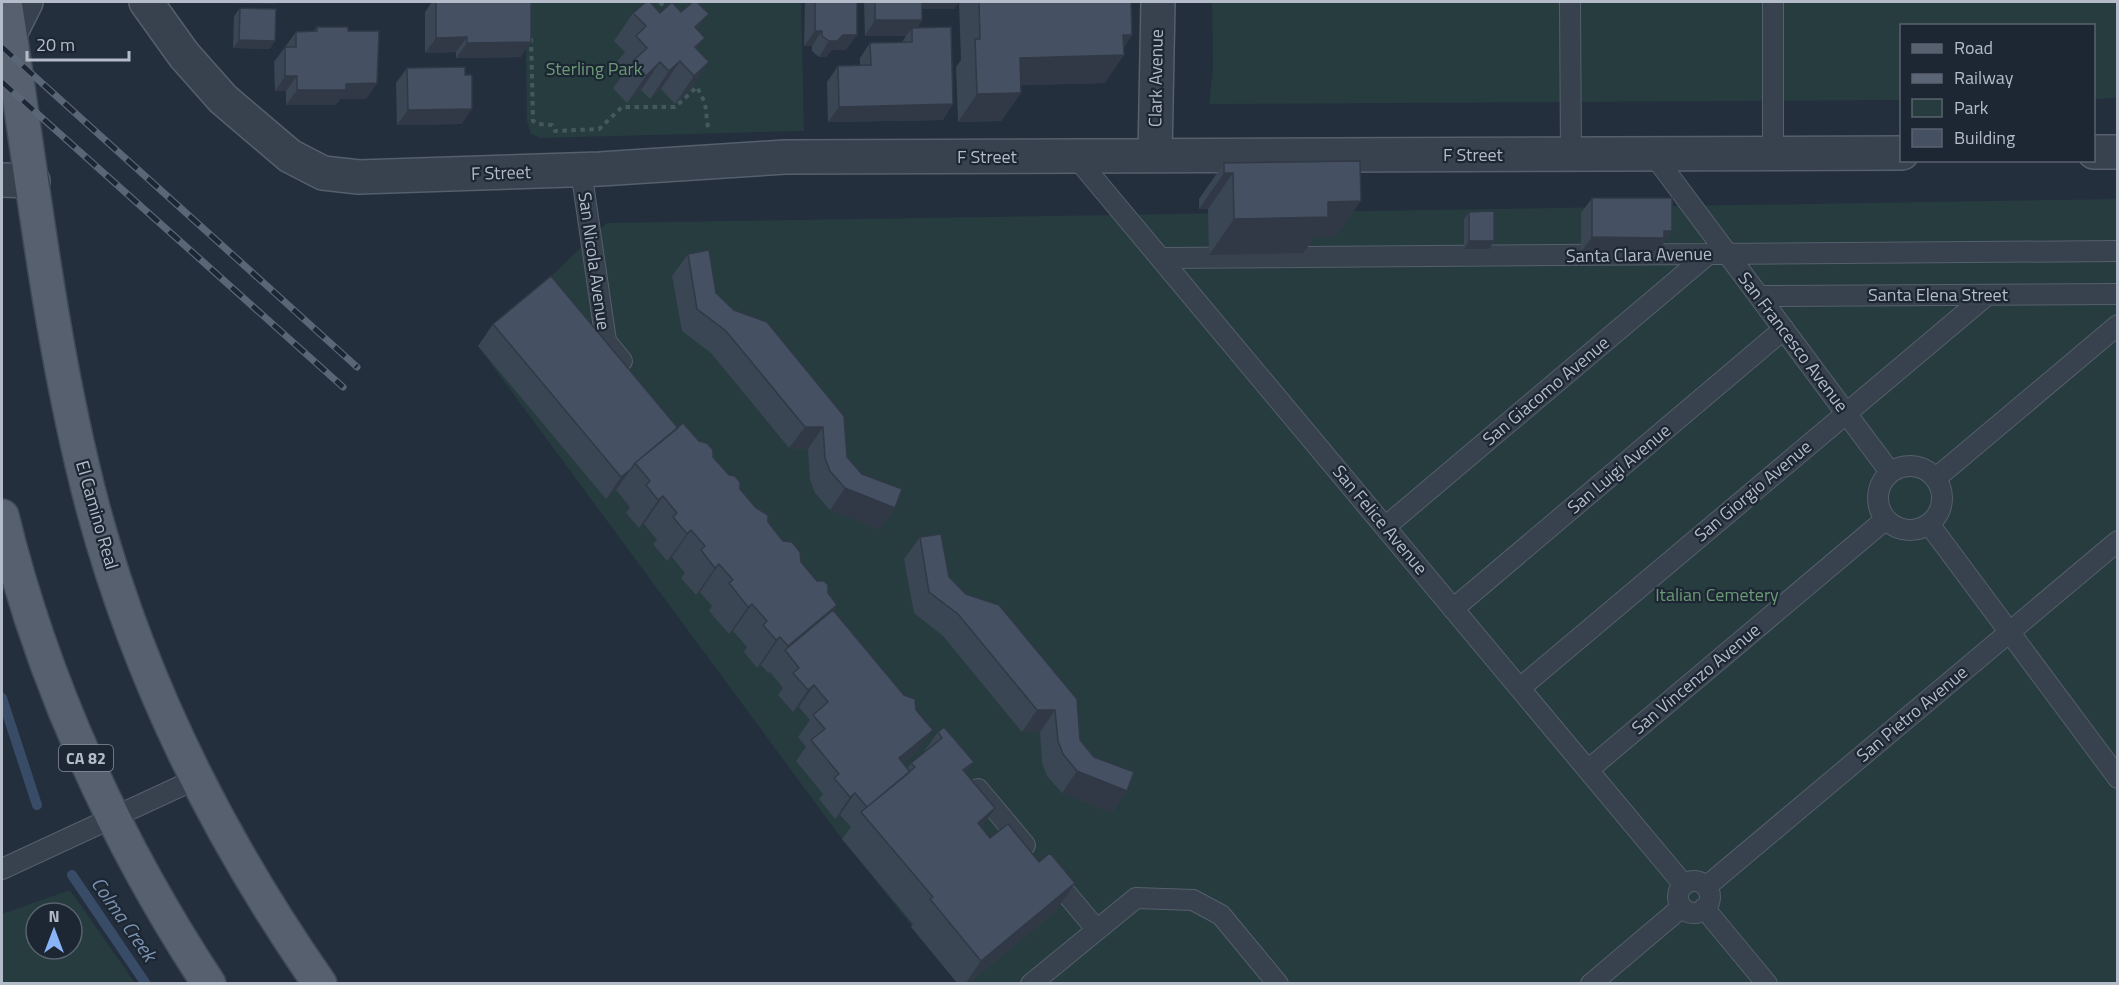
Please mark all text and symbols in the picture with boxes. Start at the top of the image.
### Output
scale bar [27,24,129,62]
legend [1900,24,2095,162]
street label: Clark Avenue [1141,29,1170,127]
text: 20 m [36,31,75,58]
text: Road [1954,34,1993,61]
park label: Sterling Park [546,55,643,82]
text: Railway [1954,64,2014,91]
text: Park [1954,94,1989,121]
text: Building [1954,124,2015,151]
street label: F Street [1443,141,1504,168]
street label: F Street [957,143,1018,170]
street label: F Street [471,158,532,187]
street label: San Nicola Avenue [571,190,618,332]
street label: Santa Clara Avenue [1566,240,1712,269]
street label: San Francesco Avenue [1732,266,1855,417]
street label: Santa Elena Street [1868,281,2009,308]
street label: San Giacomo Avenue [1476,329,1615,452]
street label: San Luigi Avenue [1561,417,1676,520]
street label: San Giorgio Avenue [1688,433,1817,548]
street label: El Camino Real [69,457,126,573]
street label: San Felice Avenue [1326,459,1434,580]
park label: Italian Cemetery [1655,581,1779,608]
street label: San Vincenzo Avenue [1625,617,1766,741]
street label: San Pietro Avenue [1850,659,1973,768]
road number: CA 82 [59,745,113,771]
water label: Colma Creek [84,870,166,969]
north arrow [24,901,84,961]
text: N [48,904,60,928]

